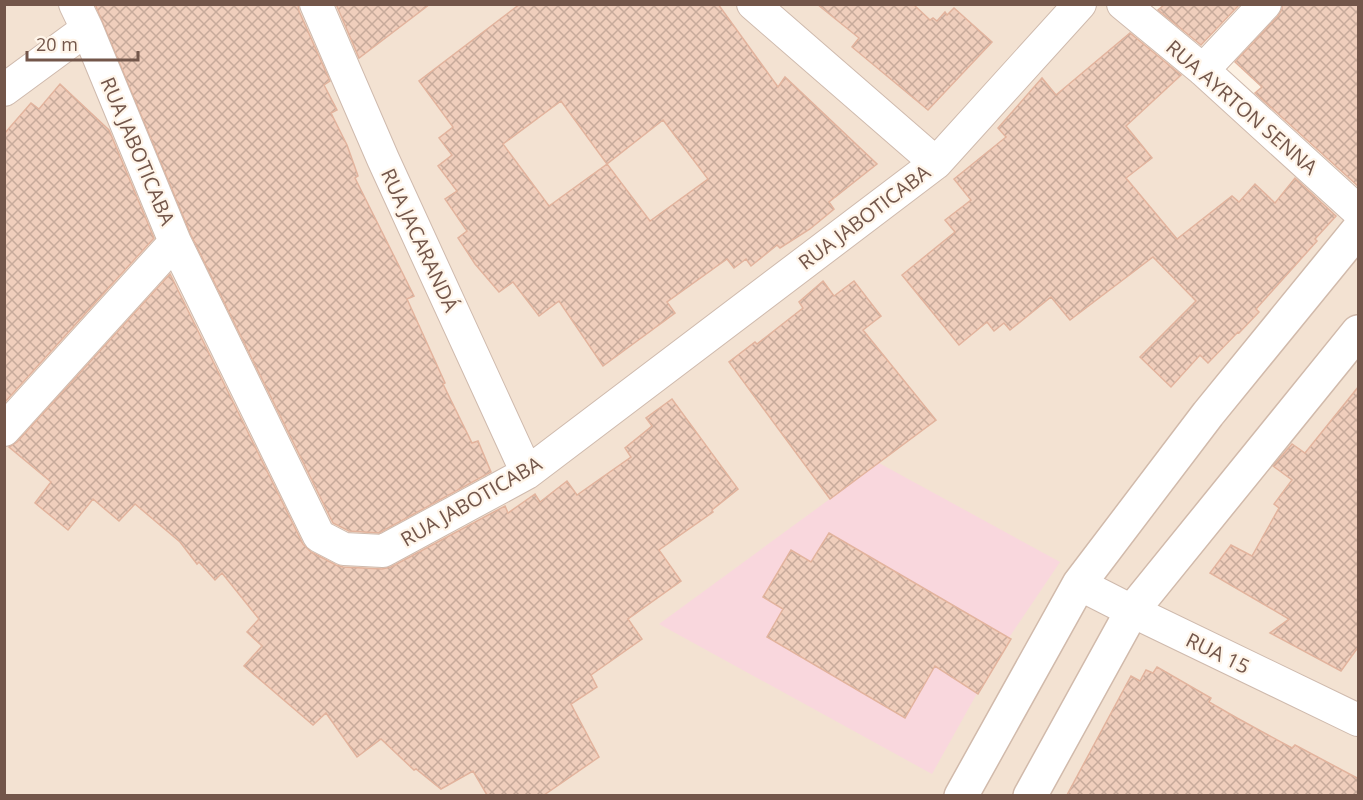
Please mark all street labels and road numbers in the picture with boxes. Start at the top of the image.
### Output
street label: RUA AYRTON SENNA [1160,34,1324,181]
street label: RUA JABOTICABA [95,73,182,230]
street label: RUA JABOTICABA [793,158,936,276]
street label: RUA JACARANDÁ [375,164,465,316]
street label: RUA JABOTICABA [396,449,547,552]
street label: RUA 15 [1182,626,1254,680]

